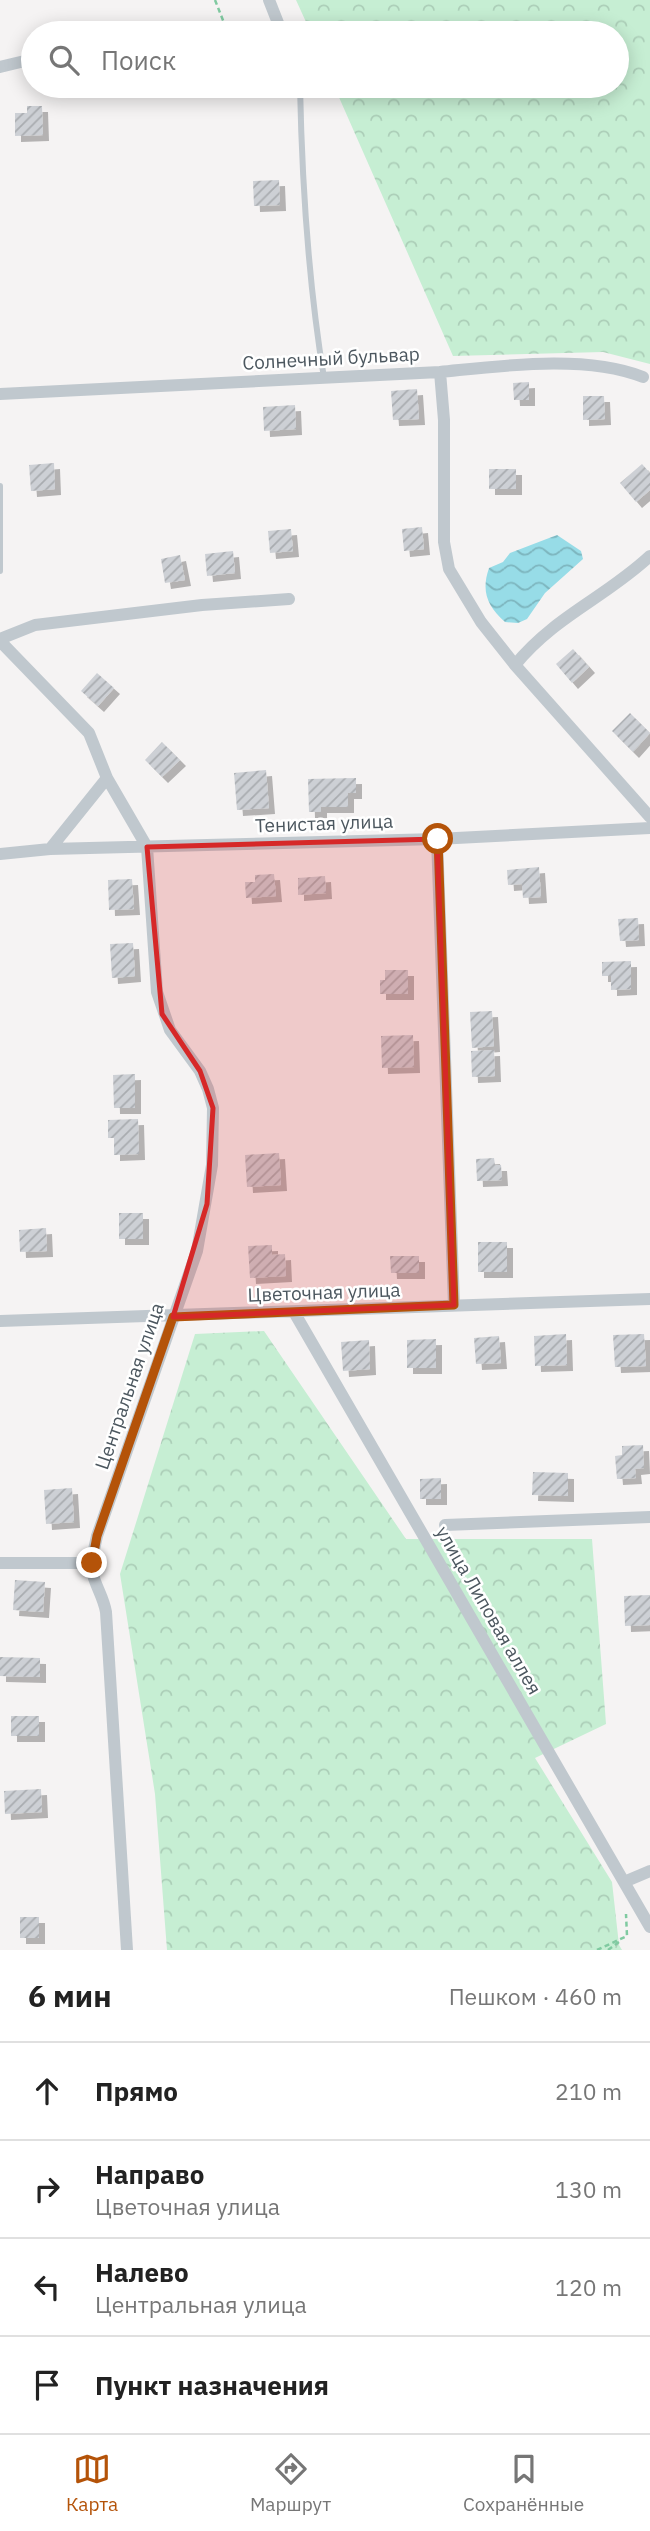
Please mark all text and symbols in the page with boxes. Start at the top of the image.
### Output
search box [21,21,629,98]
icon: search [45,41,83,79]
text: Поиск [101,43,176,77]
street label: Солнечный бульвар [242,341,420,375]
street label: Тенистая улица [255,809,393,837]
route start [422,823,453,854]
street label: Цветочная улица [247,1277,401,1307]
street label: Центральная улица [89,1299,169,1473]
street label: улица Липовая аллея [431,1522,547,1698]
route end [76,1547,107,1578]
text: 6 мин [28,1976,112,2015]
text: Пешком · 460 m [449,1981,622,2011]
icon: ahead [28,2072,66,2110]
text: Прямо [95,2074,178,2108]
text: 210 m [555,2076,622,2106]
text: Направо [95,2157,204,2191]
icon: right [28,2170,66,2208]
text: 130 m [555,2174,622,2204]
text: Цветочная улица [95,2191,280,2221]
text: Налево [95,2255,189,2289]
icon: left [28,2268,66,2306]
text: 120 m [555,2272,622,2302]
text: Центральная улица [95,2289,307,2319]
icon: arrive [28,2366,66,2404]
text: Пункт назначения [95,2368,329,2402]
tab: Карта [66,2450,118,2516]
tab: Маршрут [250,2450,331,2516]
tab: Сохранённые [463,2450,584,2516]

